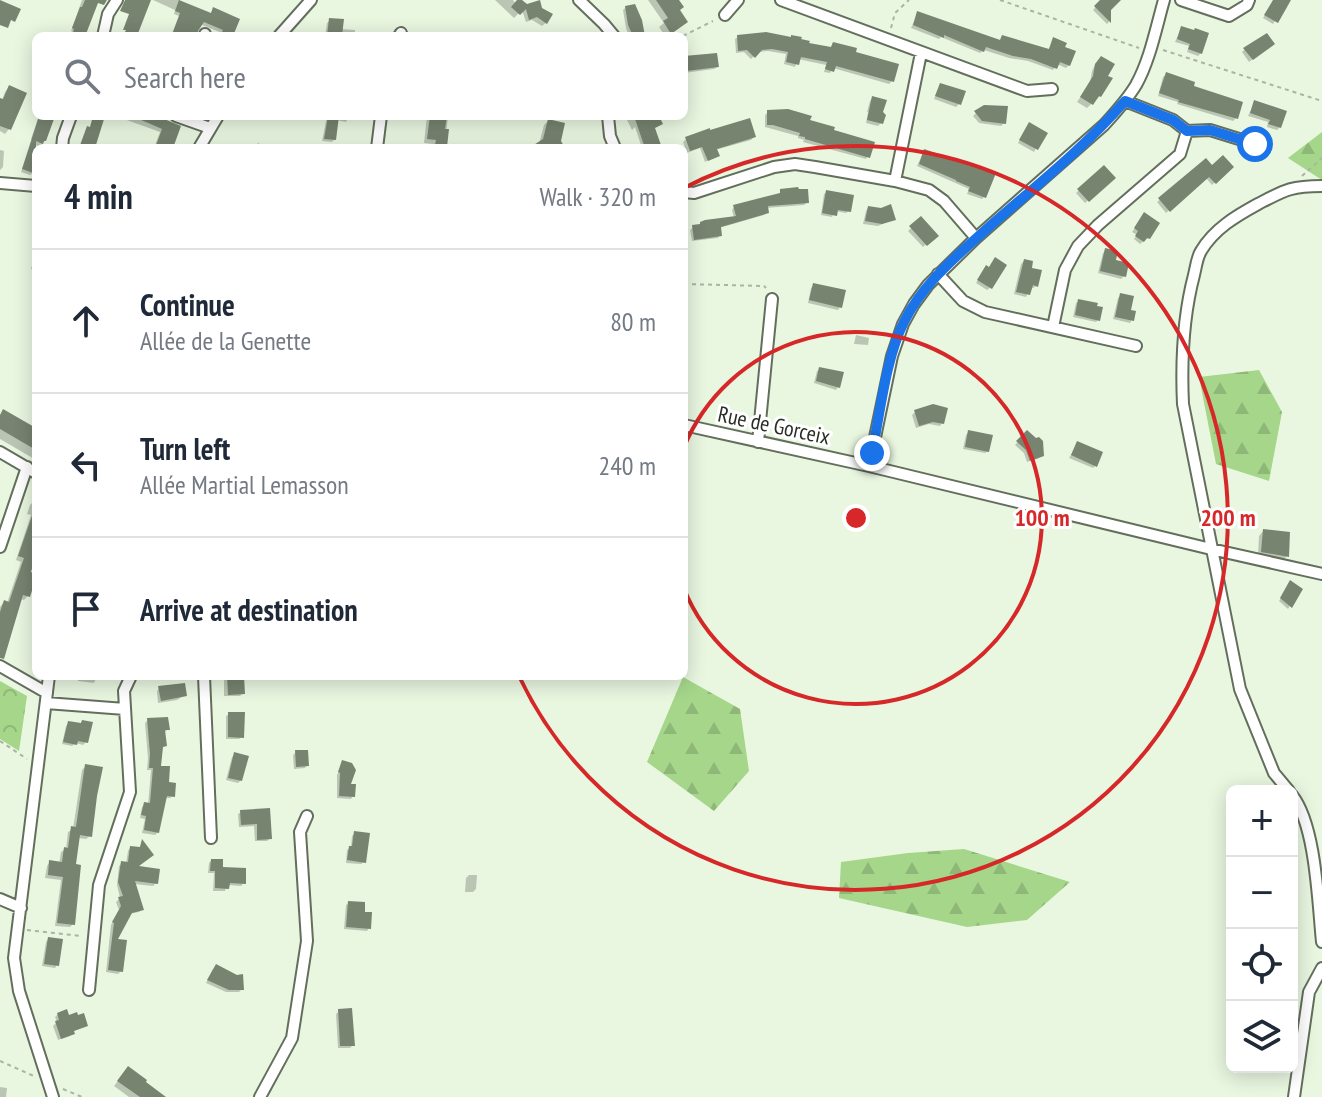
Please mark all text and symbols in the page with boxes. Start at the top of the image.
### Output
search box [32,32,688,120]
icon: search [60,54,104,98]
text: Search here [124,57,246,96]
route start [1237,126,1273,162]
text: 4 min [64,174,133,218]
text: Walk · 320 m [539,180,656,213]
text: Continue [140,285,235,324]
icon: ahead [64,299,108,343]
text: 80 m [610,305,656,338]
text: Allée de la Genette [140,324,311,357]
street label: Rue de Gorceix [715,399,833,451]
text: Turn left [140,429,230,468]
route end [854,435,890,471]
icon: left [64,443,108,487]
text: 240 m [598,449,656,482]
text: Allée Martial Lemasson [140,468,349,501]
text: 100 m [1014,502,1070,533]
text: 200 m [1200,502,1256,533]
centre of rings [842,504,870,532]
icon: arrive [64,587,108,631]
text: Arrive at destination [140,590,358,629]
map controls [1226,785,1298,1073]
button: + [1226,785,1298,857]
button: − [1226,857,1298,929]
button: locate [1226,929,1298,1001]
button: layers [1226,1001,1298,1073]

